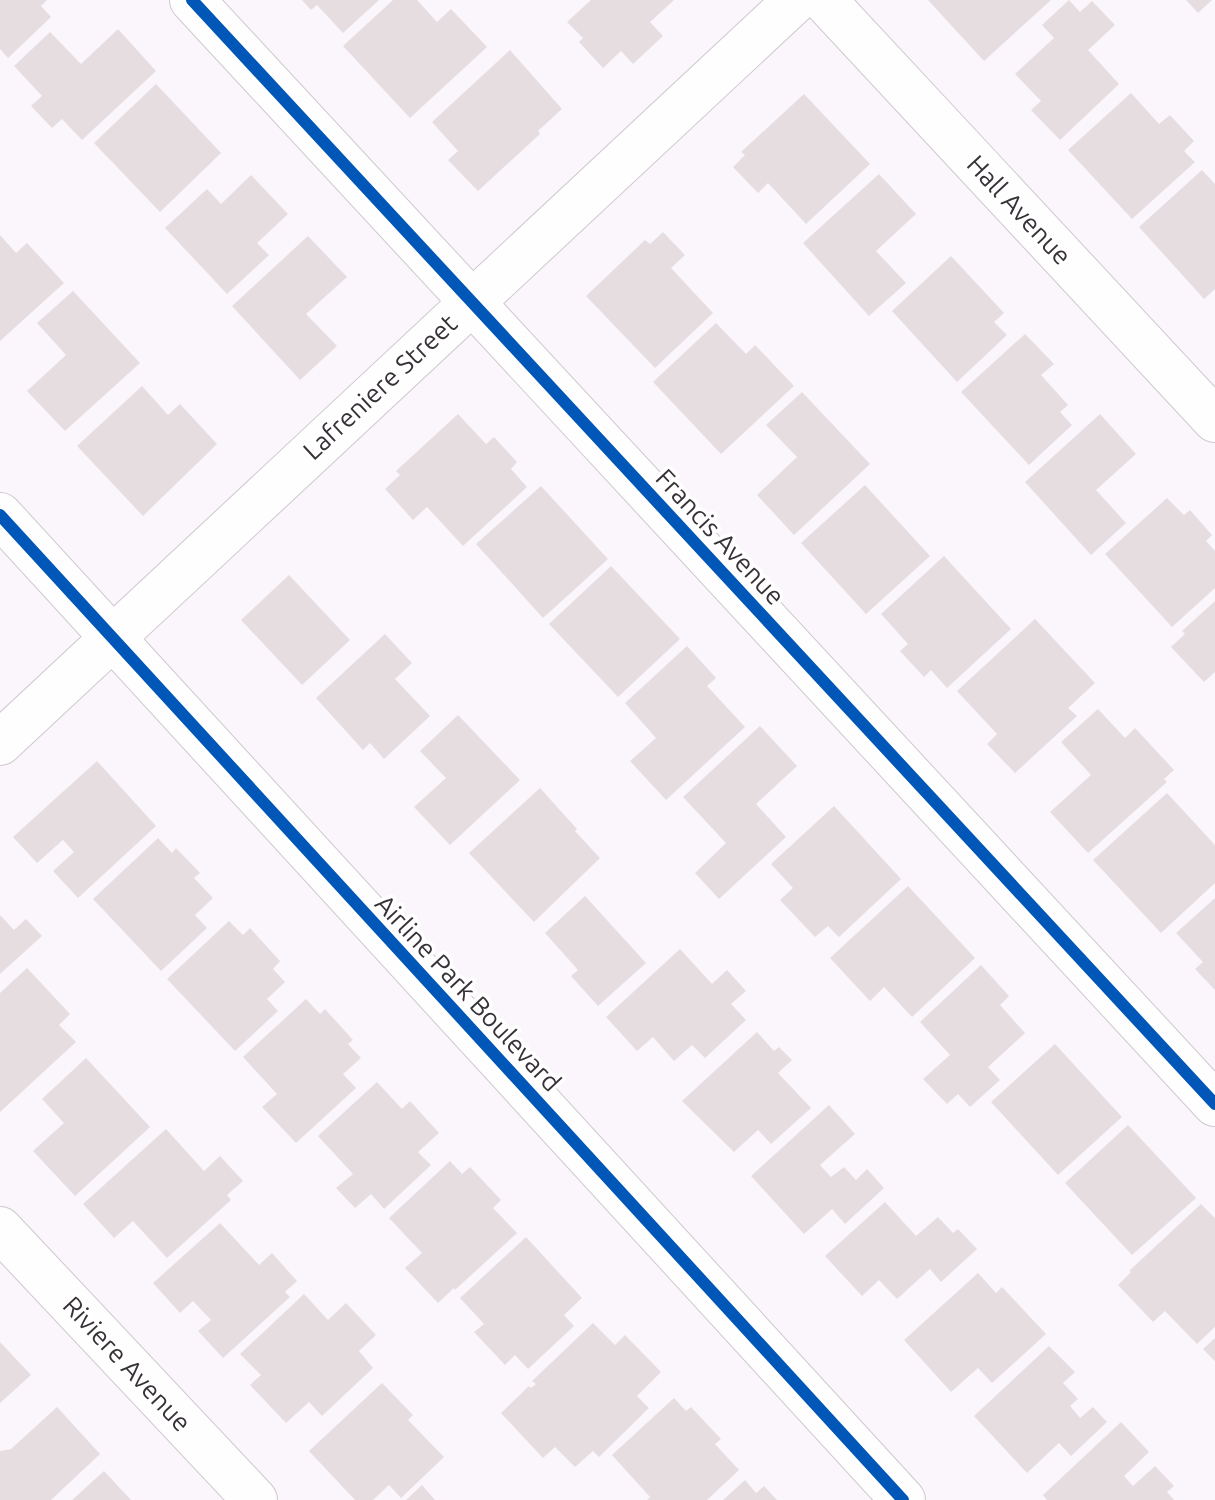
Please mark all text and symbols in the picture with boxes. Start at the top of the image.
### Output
street label: Hall Avenue [961,149,1077,270]
street label: Lafreniere Street [297,308,462,465]
street label: Francis Avenue [650,463,790,610]
street label: Airline Park Boulevard [370,889,567,1097]
street label: Riviere Avenue [58,1290,197,1437]

